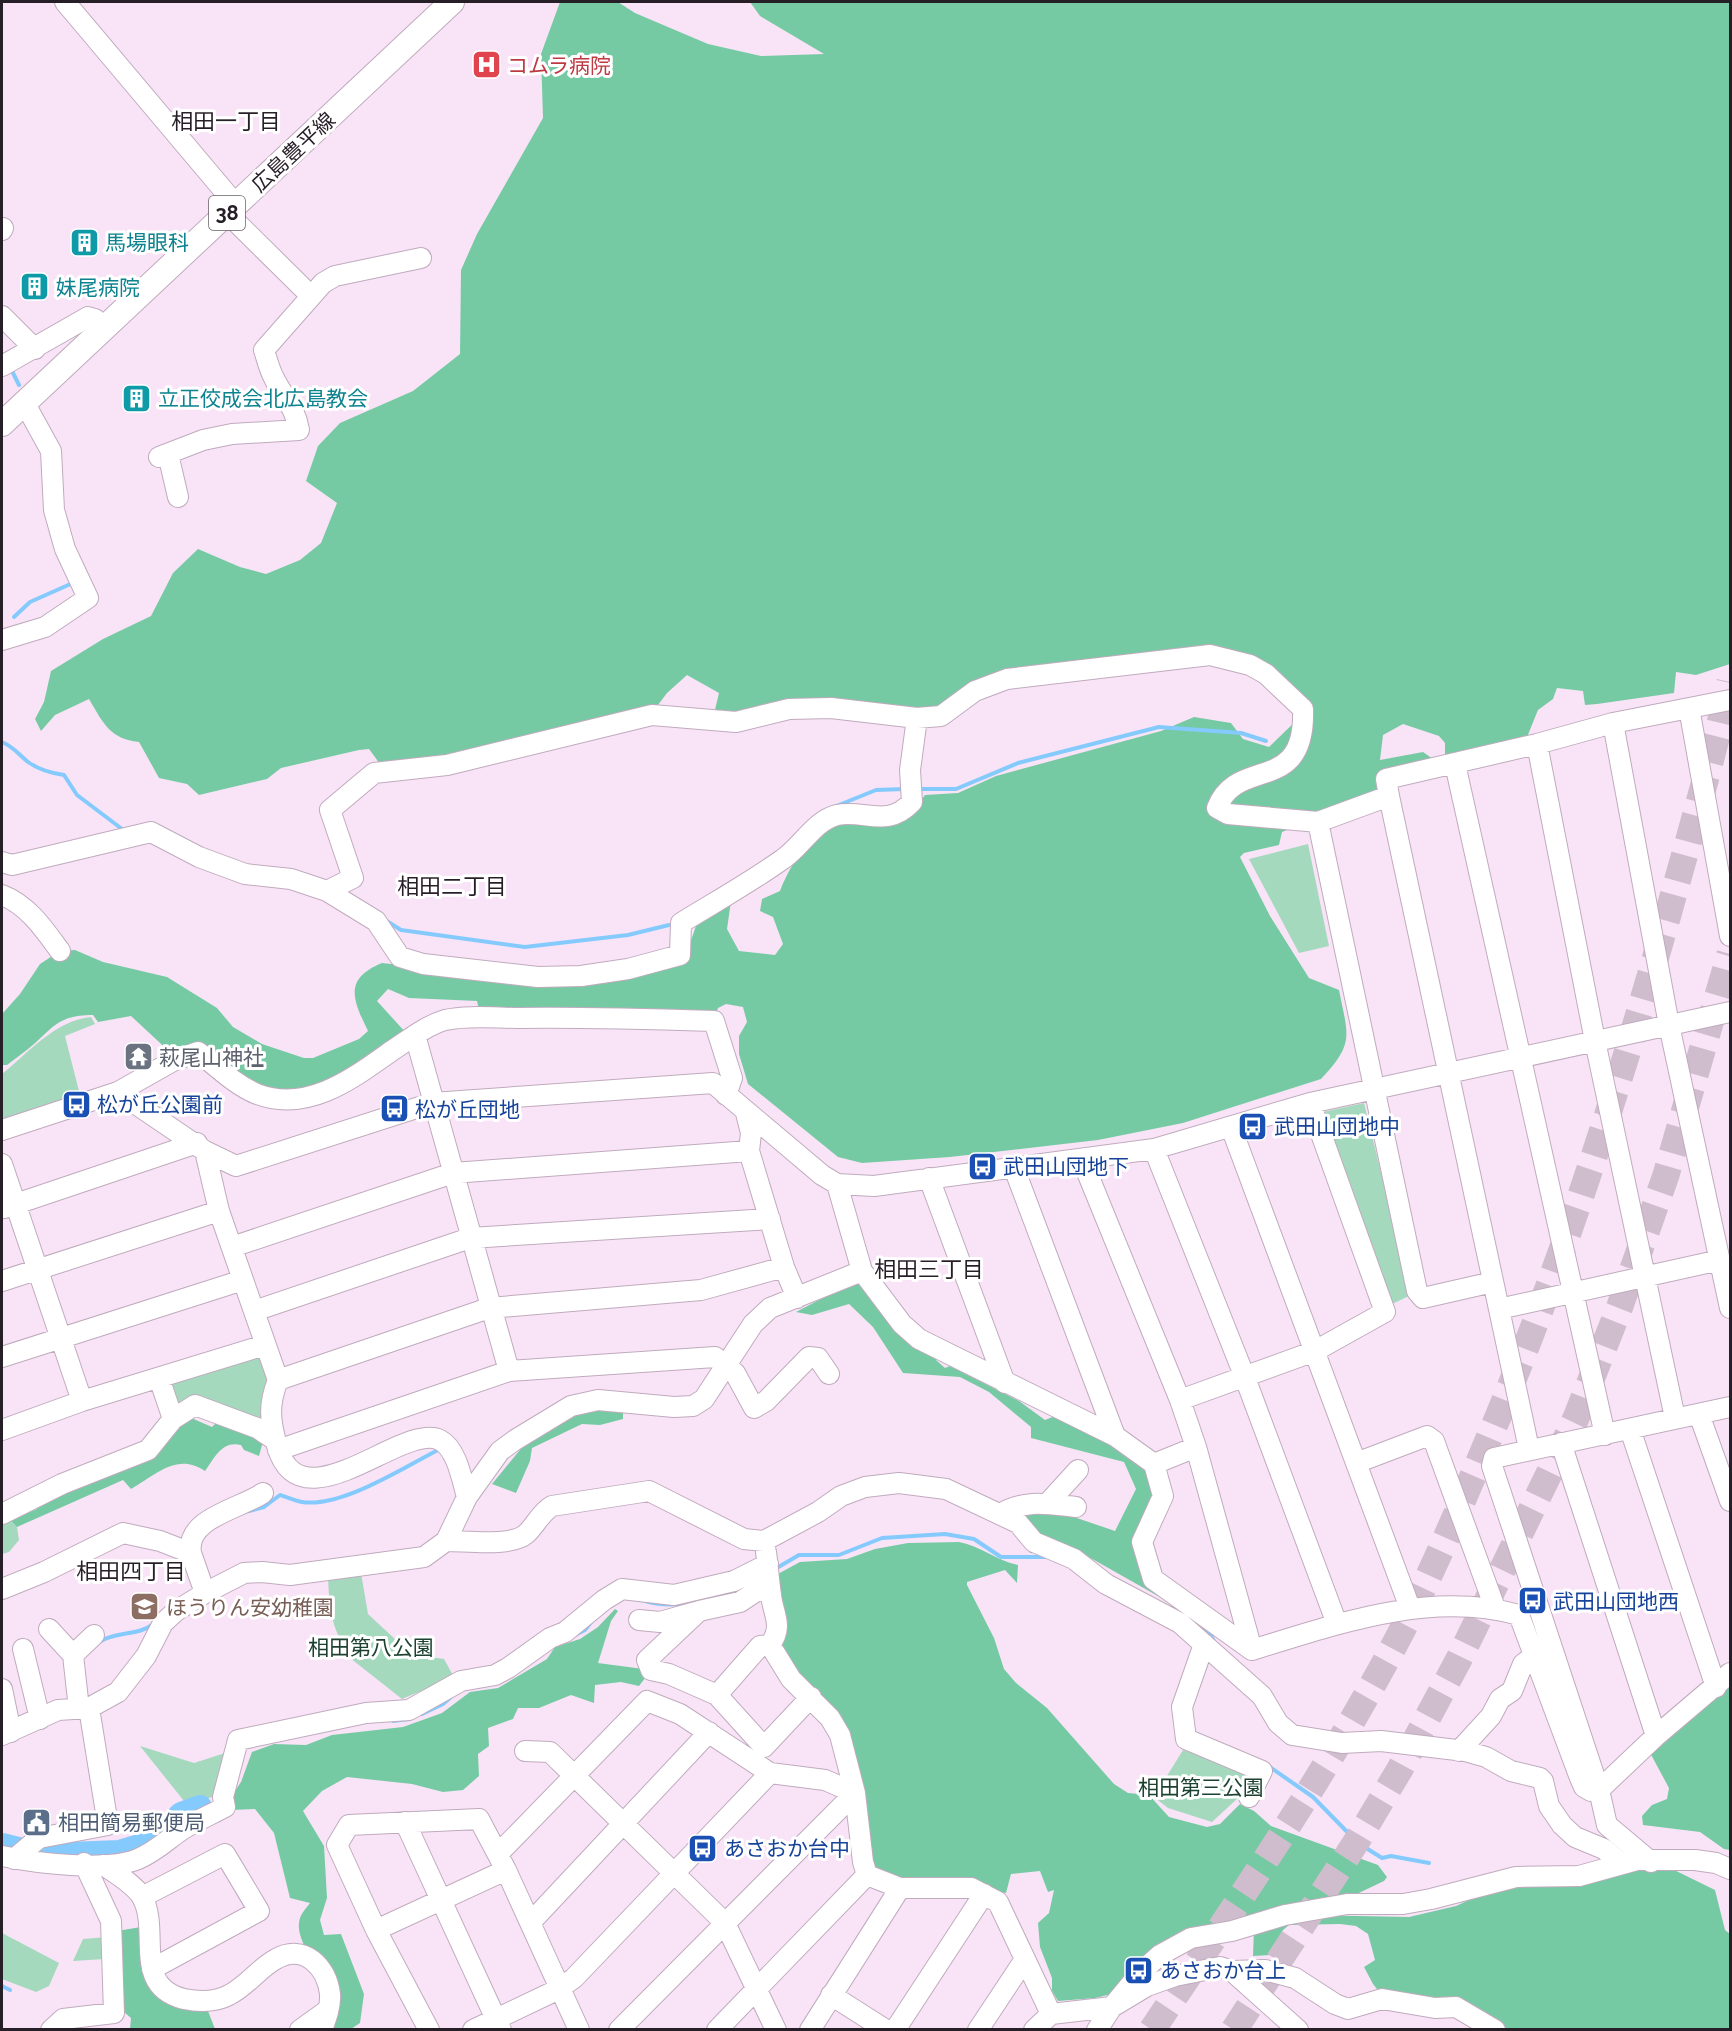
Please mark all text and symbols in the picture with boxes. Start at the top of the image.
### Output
hospital icon: コムラ病院 [470,49,502,81]
place label: コムラ病院 [507,53,611,78]
street label: 広島豊平線 [246,107,340,197]
district label: 相田一丁目 [171,108,281,134]
road number: 38 [209,196,245,230]
building icon: 馬場眼科 [68,226,100,258]
place label: 馬場眼科 [105,230,189,255]
building icon: 妹尾病院 [19,271,51,303]
place label: 妹尾病院 [56,275,140,300]
building icon: 立正佼成会北広島教会 [121,382,153,414]
place label: 立正佼成会北広島教会 [158,386,368,411]
district label: 相田二丁目 [397,873,507,899]
temple icon: 萩尾山神社 [122,1041,154,1073]
place label: 萩尾山神社 [159,1045,264,1070]
bus stop icon: 松が丘公園前 [60,1088,92,1120]
place label: 松が丘公園前 [97,1092,223,1117]
bus stop icon: 松が丘団地 [378,1093,410,1125]
place label: 松が丘団地 [415,1097,520,1122]
bus stop icon: 武田山団地中 [1237,1110,1269,1142]
place label: 武田山団地中 [1274,1114,1400,1139]
bus stop icon: 武田山団地下 [966,1150,998,1182]
place label: 武田山団地下 [1003,1154,1129,1179]
district label: 相田三丁目 [874,1256,984,1282]
district label: 相田四丁目 [76,1558,186,1584]
bus stop icon: 武田山団地西 [1516,1585,1548,1617]
place label: 武田山団地西 [1553,1589,1679,1614]
school or university icon: ほうりん安幼稚園 [129,1591,161,1623]
place label: ほうりん安幼稚園 [166,1595,334,1620]
park label: 相田第八公園 [308,1635,434,1660]
park label: 相田第三公園 [1138,1775,1264,1800]
public building icon: 相田簡易郵便局 [21,1806,53,1838]
place label: 相田簡易郵便局 [58,1810,205,1835]
bus stop icon: あさおか台中 [687,1832,719,1864]
place label: あさおか台中 [724,1836,850,1861]
bus stop icon: あさおか台上 [1123,1954,1155,1986]
place label: あさおか台上 [1160,1958,1286,1983]

